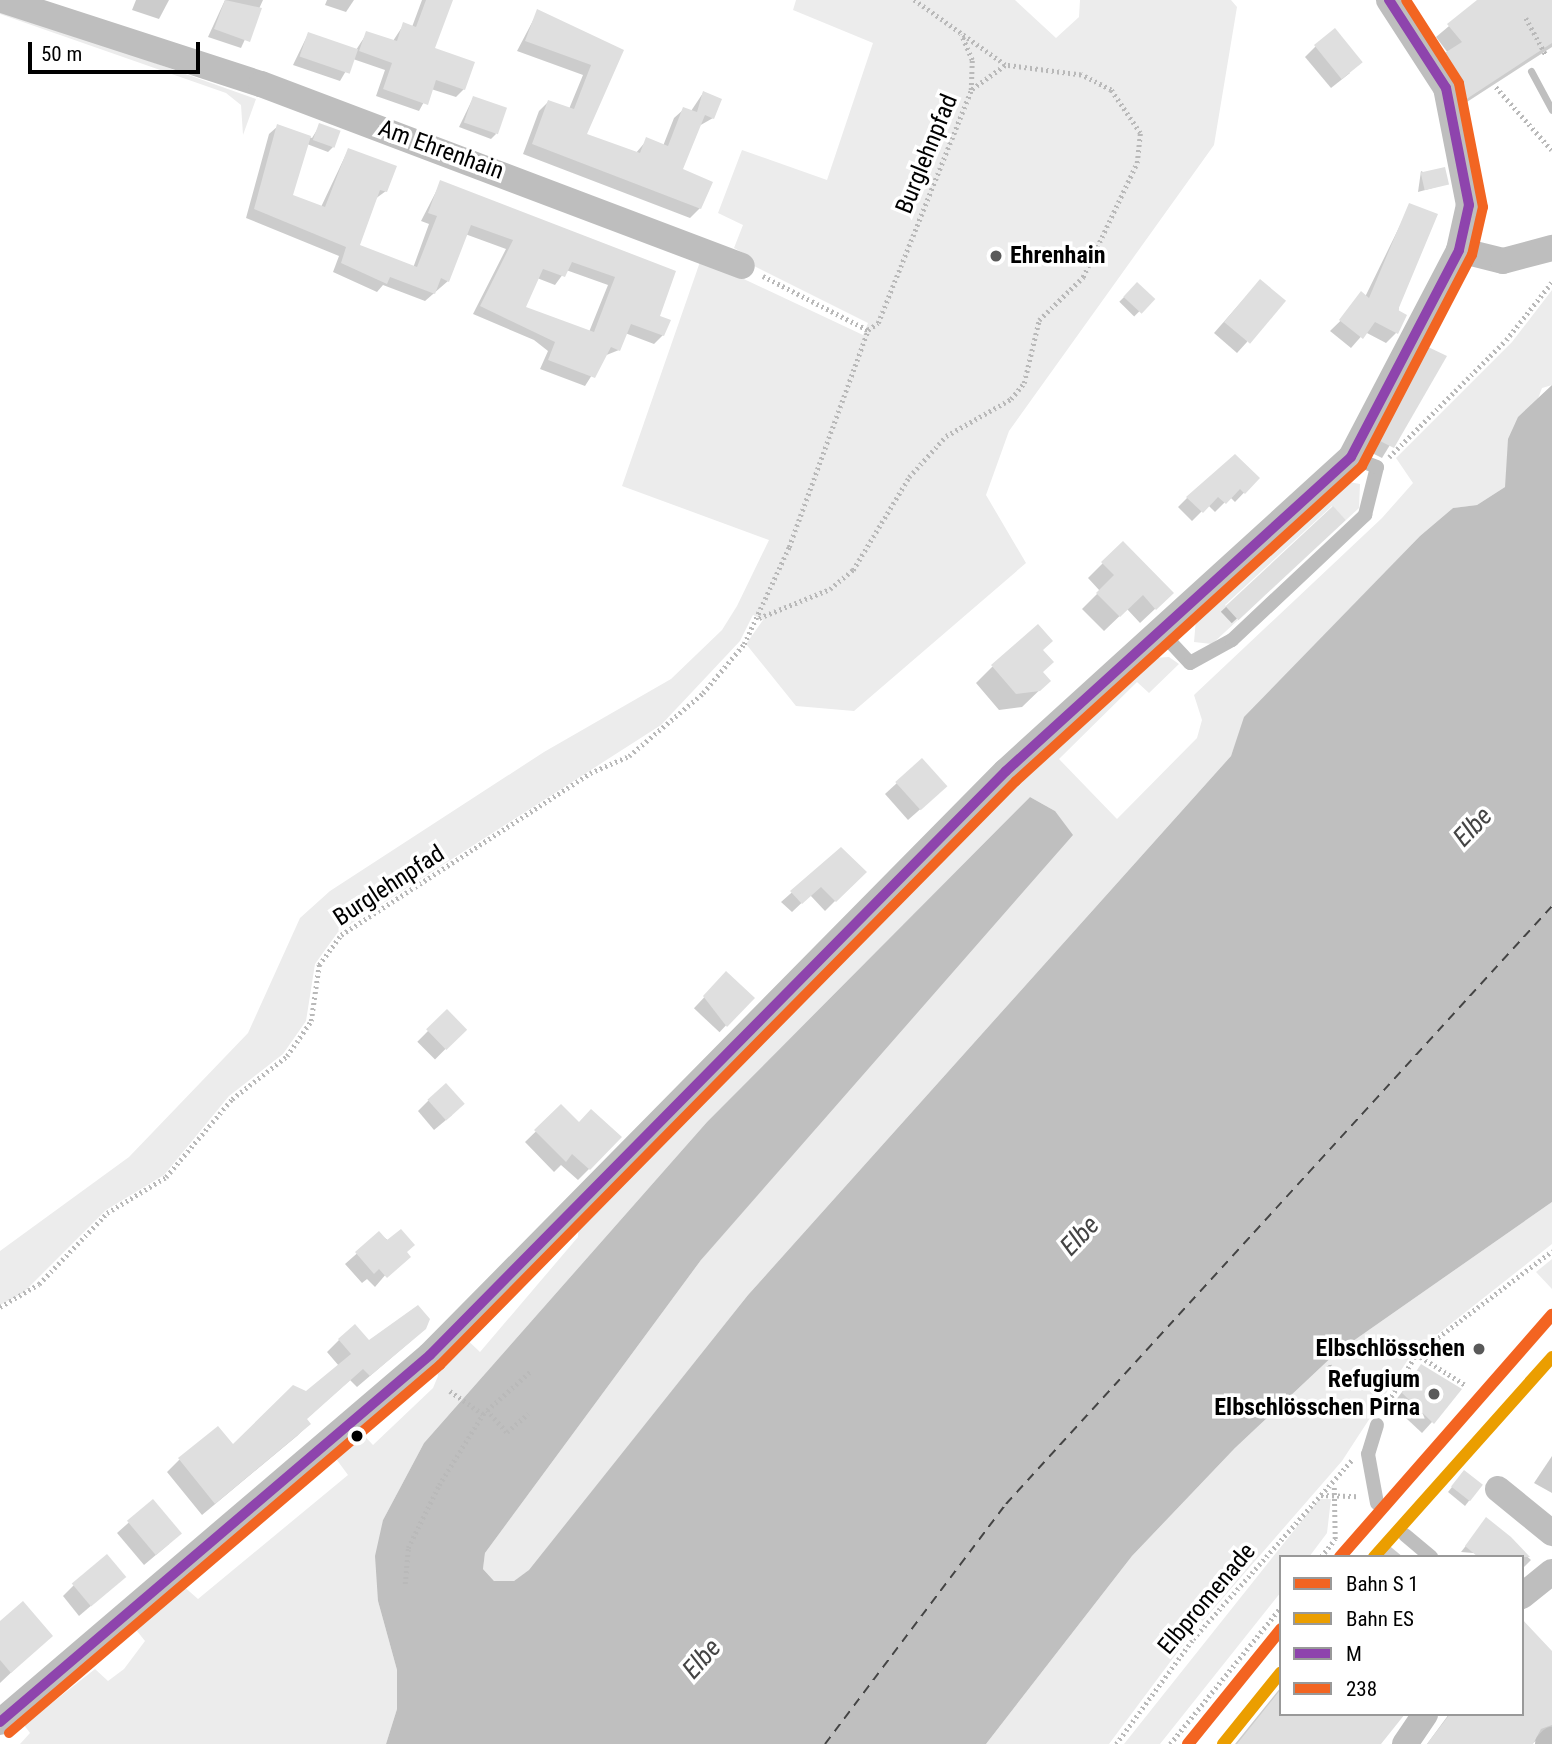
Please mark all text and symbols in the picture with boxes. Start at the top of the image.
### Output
scale bar [32,28,203,72]
text: 50 m [41,42,82,66]
street label: Burglehnpfad [890,90,964,218]
street label: Am Ehrenhain [374,114,508,186]
place label: Ehrenhain [1010,242,1106,270]
marker: Ehrenhain [988,248,1004,264]
water label: Elbe [1447,801,1499,853]
street label: Burglehnpfad [328,839,450,933]
water label: Elbe [1054,1210,1106,1262]
place label: Elbschlösschen [1316,1335,1465,1363]
marker: Elbschlösschen [1471,1341,1487,1357]
place label: Refugium Elbschlösschen Pirna [1214,1366,1420,1422]
marker: Refugium Elbschlösschen Pirna [1426,1386,1442,1402]
unlabelled marker [350,1429,364,1443]
street label: Elbpromenade [1152,1538,1262,1660]
legend [1279,1555,1524,1716]
text: Bahn S 1 [1346,1572,1419,1596]
text: Bahn ES [1346,1607,1414,1631]
water label: Elbe [676,1633,728,1685]
text: M [1346,1642,1362,1666]
text: 238 [1346,1677,1377,1701]

